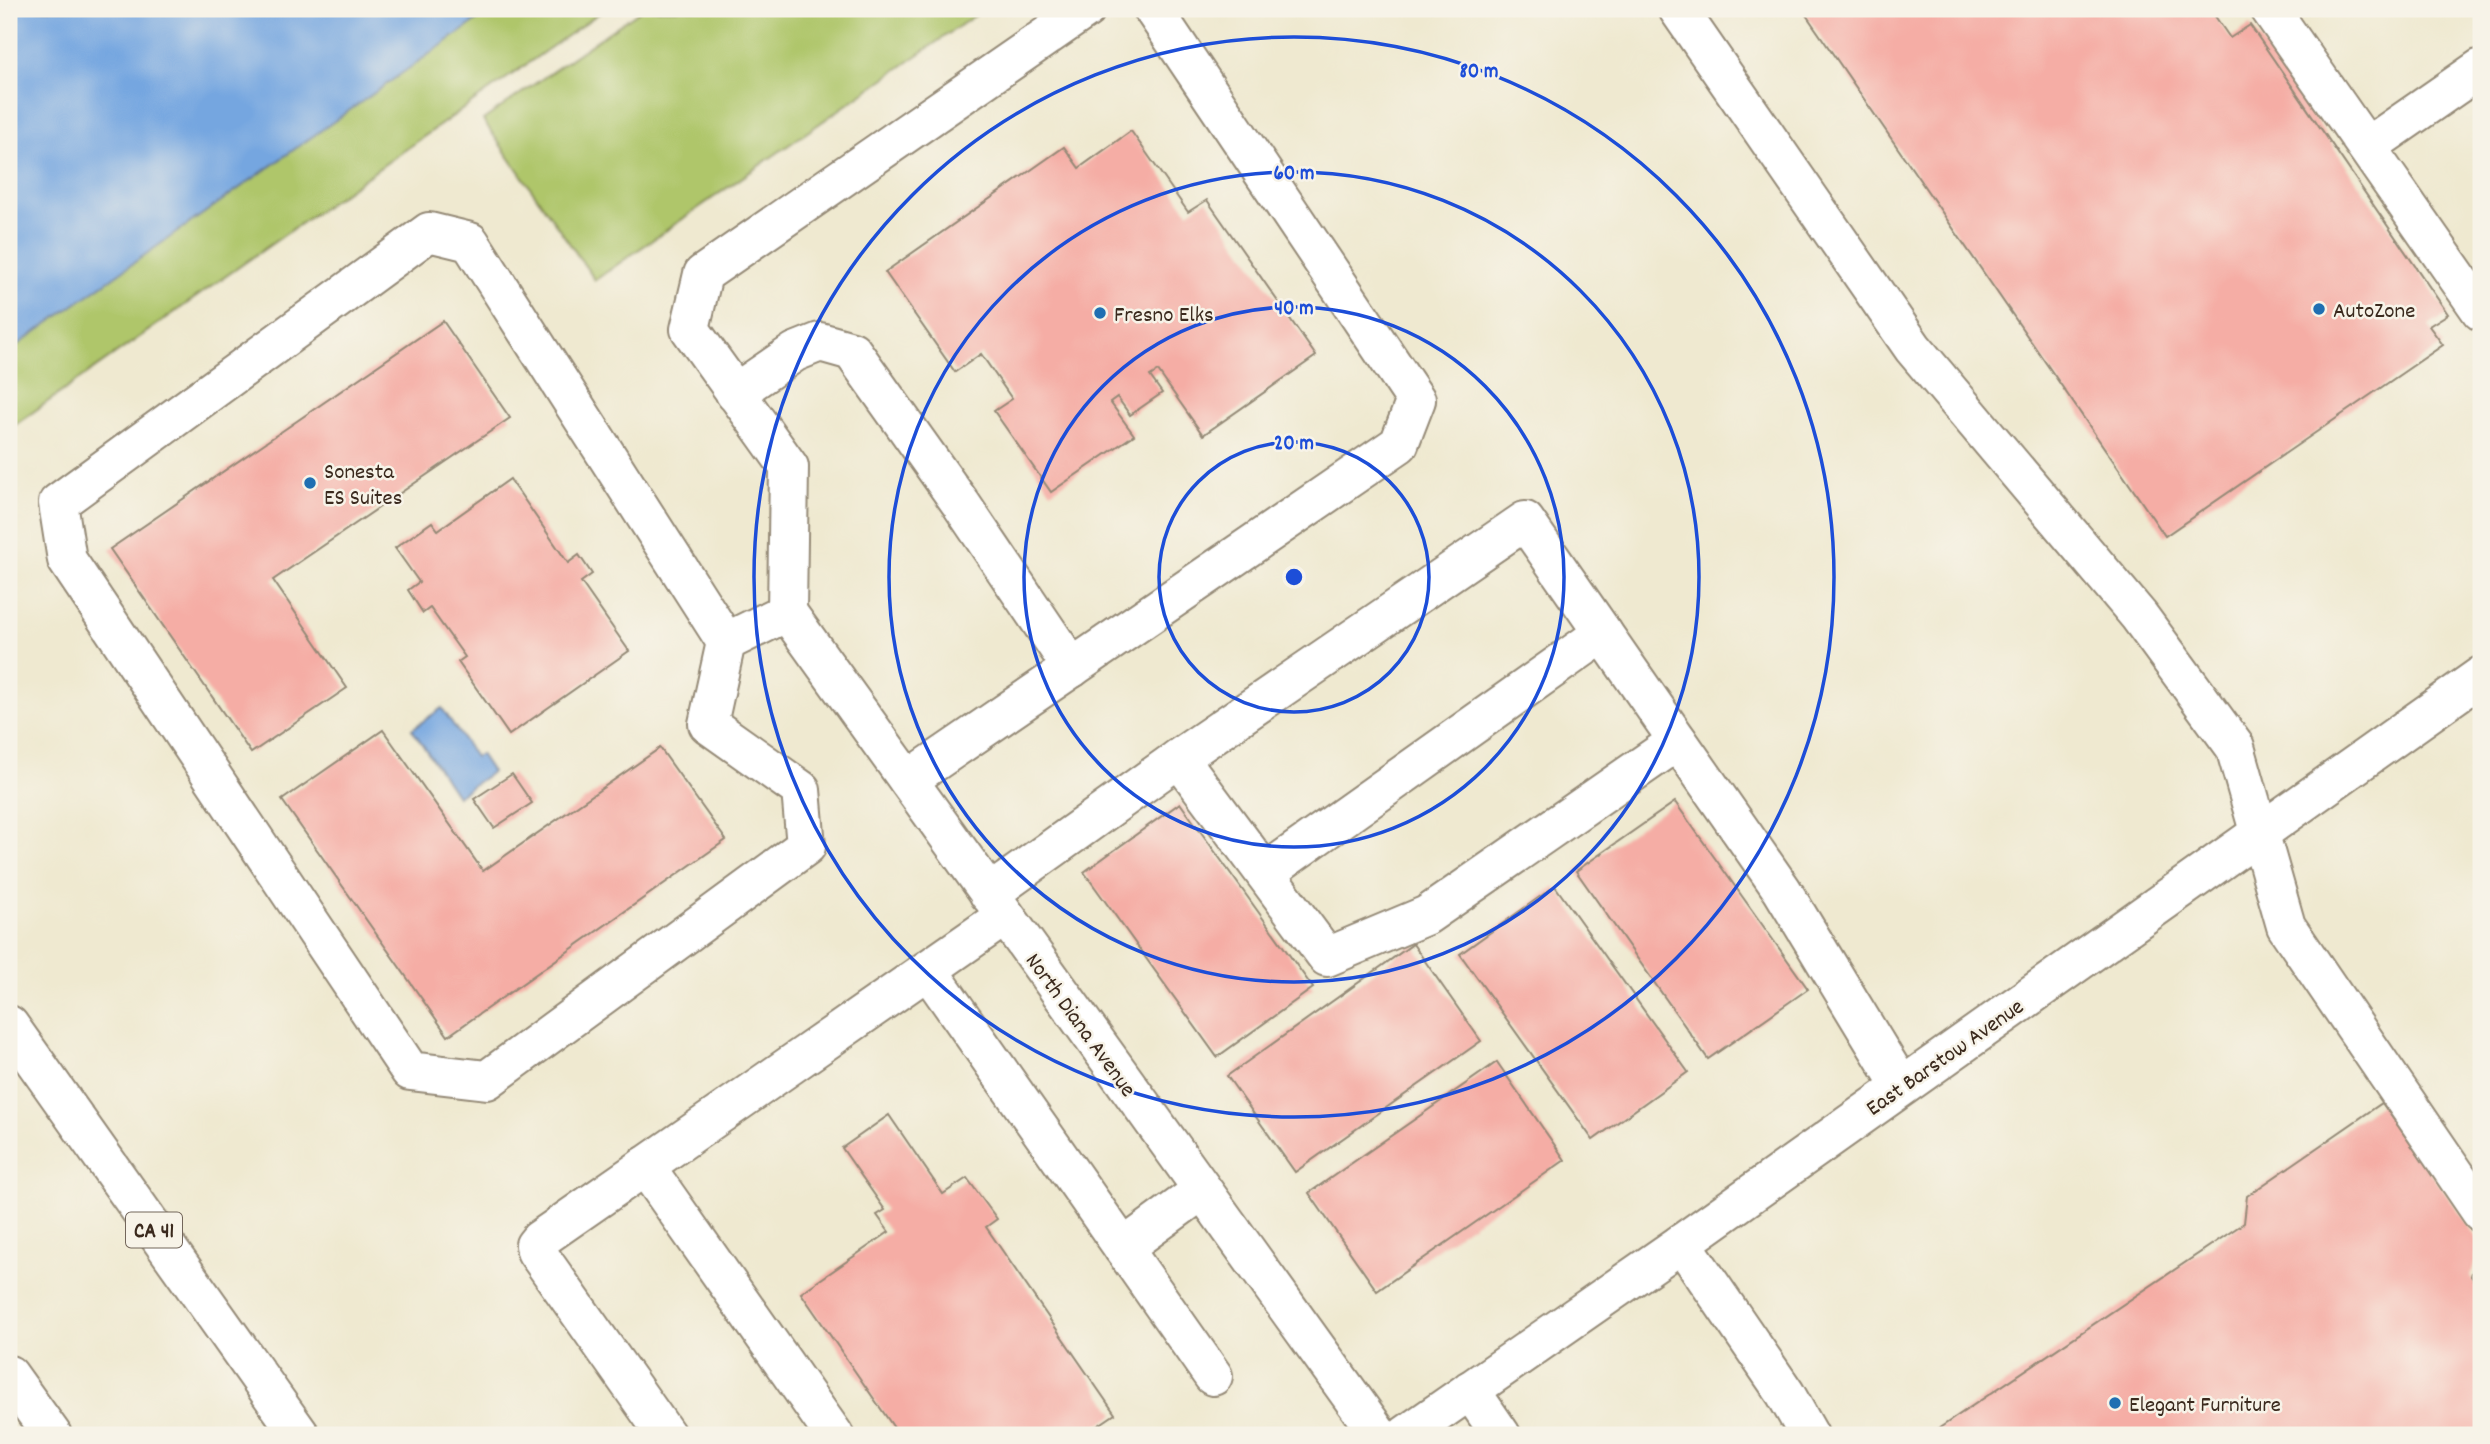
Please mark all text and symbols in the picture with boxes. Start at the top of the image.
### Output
text: 80 m [1459,58,1499,88]
text: 60 m [1274,160,1314,190]
text: 40 m [1274,295,1314,325]
place label: AutoZone [2333,296,2415,329]
place label: Fresno Elks [1114,300,1214,333]
marker: AutoZone [2311,301,2327,317]
marker: Fresno Elks [1092,305,1108,321]
text: 20 m [1274,430,1314,460]
place label: Sonesta ES Suites [324,457,402,516]
marker: Sonesta ES Suites [302,475,318,491]
centre of rings [1282,565,1306,589]
street label: North Diana Avenue [1016,947,1143,1105]
street label: East Barstow Avenue [1860,992,2032,1126]
road number: CA 41 [126,1212,182,1248]
place label: Elegant Furniture [2129,1390,2281,1423]
marker: Elegant Furniture [2107,1395,2123,1411]

